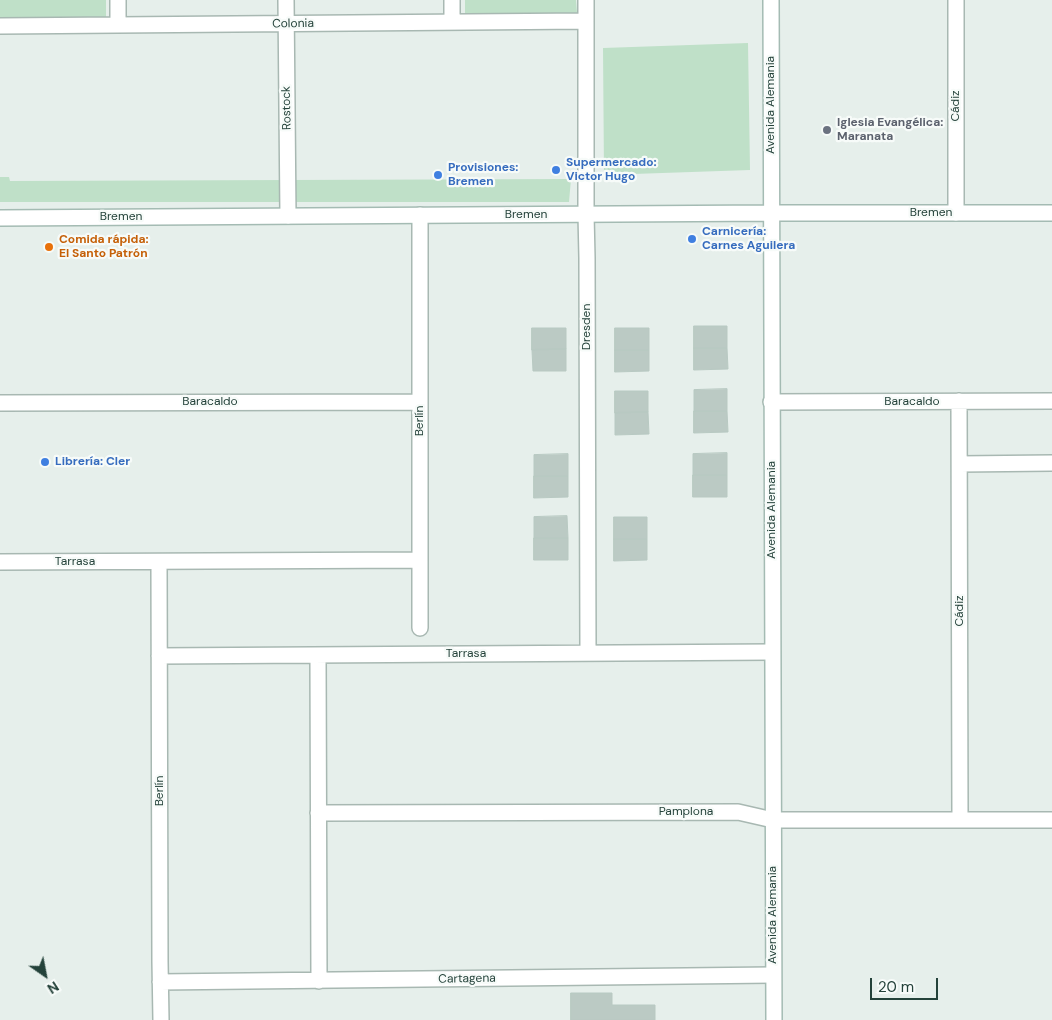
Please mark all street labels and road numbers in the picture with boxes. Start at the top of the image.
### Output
street label: Colonia [272,16,314,32]
street label: Avenida Alemania [764,56,778,154]
street label: Rostock [279,86,295,130]
street label: Cádiz [949,90,963,122]
street label: Bremen [910,206,952,220]
street label: Bremen [505,208,547,222]
street label: Bremen [100,210,142,224]
street label: Dresden [580,304,594,350]
street label: Baracaldo [182,395,238,409]
street label: Baracaldo [884,395,940,409]
street label: Berlín [413,406,427,436]
street label: Avenida Alemania [765,461,779,559]
street label: Tarrasa [55,555,95,569]
street label: Cádiz [953,595,967,627]
street label: Tarrasa [446,647,486,661]
street label: Berlín [153,776,167,806]
street label: Pamplona [659,805,713,819]
street label: Avenida Alemania [766,866,780,964]
street label: Cartagena [438,971,496,987]

